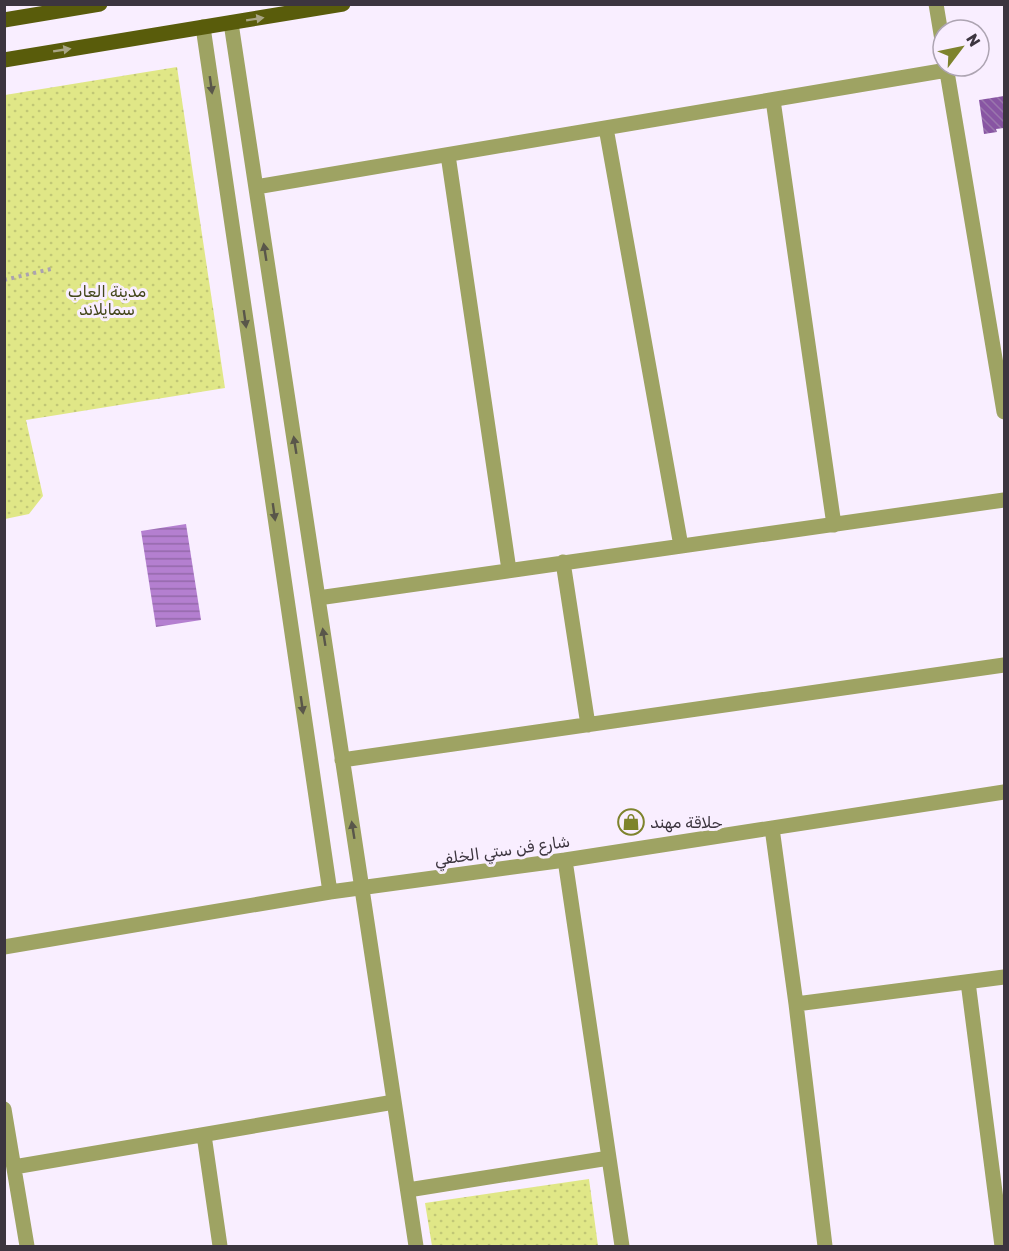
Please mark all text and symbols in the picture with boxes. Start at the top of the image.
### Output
one-way arrow [245,14,264,23]
north arrow [931,18,991,78]
text: N [962,30,984,50]
one-way arrow [53,46,72,55]
one-way arrow [207,76,216,95]
one-way arrow [261,242,270,261]
park label: مدينة العاب سمايلاند [68,282,146,319]
one-way arrow [241,310,250,329]
one-way arrow [290,435,299,454]
one-way arrow [269,503,278,522]
one-way arrow [319,628,328,647]
one-way arrow [298,696,307,715]
shop icon: حلاقة مهند [616,807,646,837]
place label: حلاقة مهند [650,813,723,833]
one-way arrow [348,821,357,840]
street label: شارع فن ستي الخلفي [433,832,571,872]

